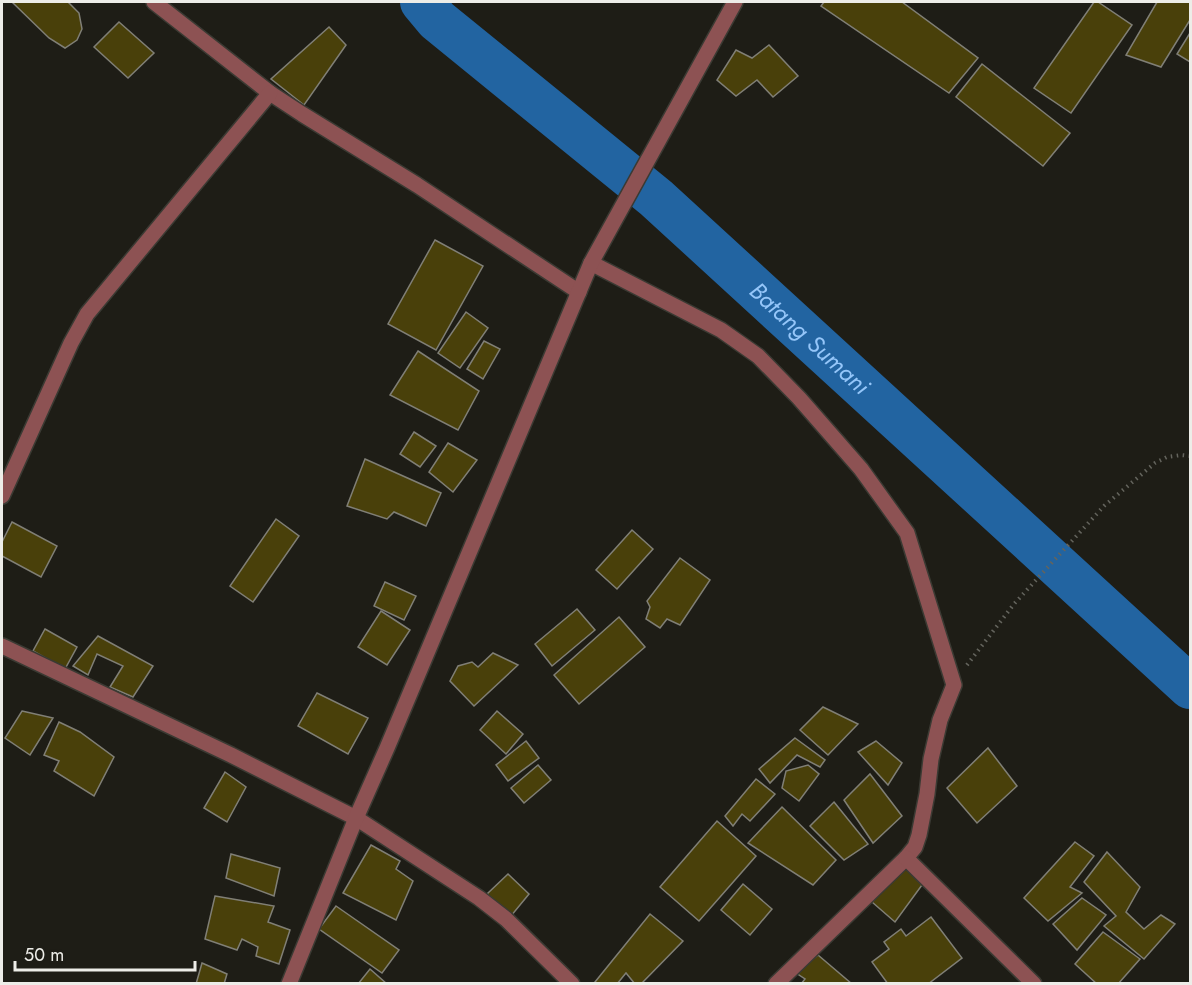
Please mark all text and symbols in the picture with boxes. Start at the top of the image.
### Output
water label: Batang Sumani [742,274,879,403]
scale bar [15,934,195,972]
text: 50 m [24,942,64,968]

